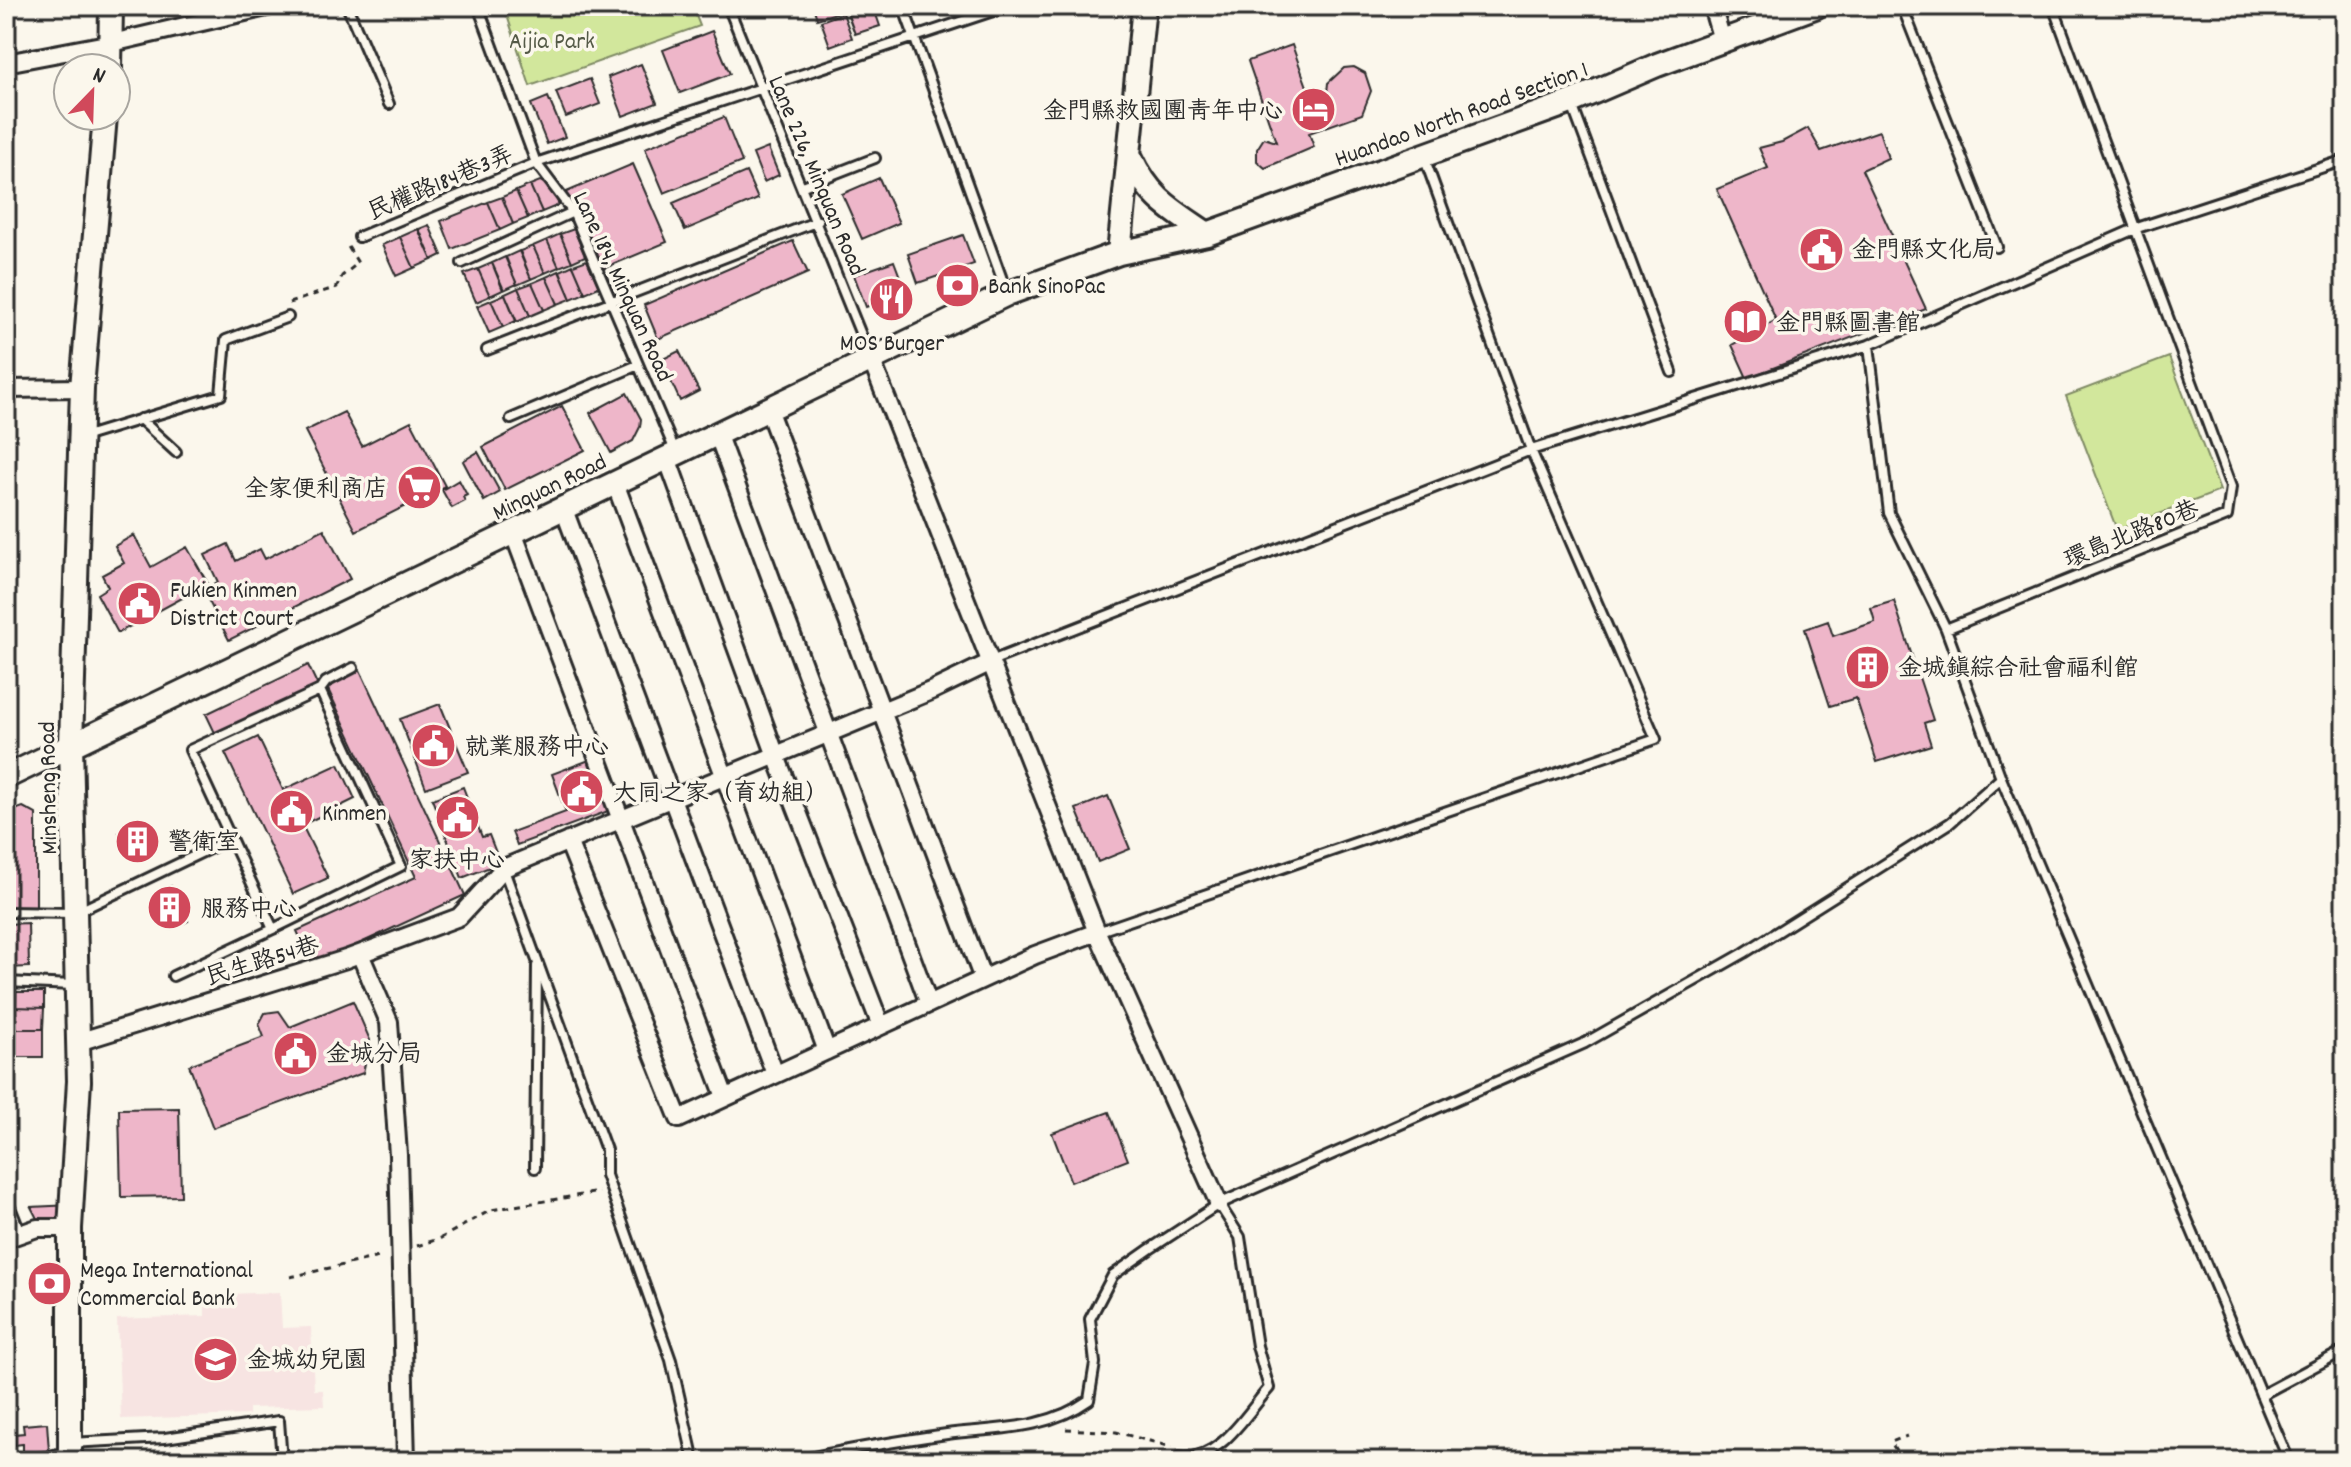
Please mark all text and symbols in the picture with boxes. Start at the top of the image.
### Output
park label: Aijia Park [509,26,595,60]
north arrow [52,52,132,132]
street label: Huandao North Road Section 1 [1331,54,1593,178]
text: N [87,60,110,93]
street label: Lane 226, Minquan Road [758,71,873,281]
hotel icon: 金門縣救國團青年中心 [1290,86,1338,134]
place label: 金門縣救國團青年中心 [1043,96,1283,130]
street label: 民權路184巷3弄 [363,139,519,231]
street label: Lane 184, Minquan Road [562,187,680,388]
public building icon: 金門縣文化局 [1797,225,1845,273]
place label: 金門縣文化局 [1852,235,1996,269]
bank icon: Bank SinoPac [933,261,981,309]
place label: Bank SinoPac [988,271,1106,305]
restaurant icon: MOS Burger [868,276,916,324]
library icon: 金門縣圖書館 [1721,298,1769,346]
place label: 金門縣圖書館 [1776,308,1920,342]
place label: MOS Burger [840,328,944,362]
street label: Minquan Road [487,446,613,531]
supermarket icon: 全家便利商店 [395,464,443,512]
place label: 全家便利商店 [244,474,388,508]
street label: 環島北路80巷 [2060,493,2205,578]
place label: Fukien Kinmen District Court [170,575,297,637]
public building icon: Fukien Kinmen District Court [115,579,163,627]
building icon: 金城鎮綜合社會福利館 [1843,643,1891,691]
place label: 金城鎮綜合社會福利館 [1898,653,2138,687]
street label: Minsheng Road [32,721,68,855]
public building icon: 就業服務中心 [410,722,458,770]
place label: 就業服務中心 [465,732,609,766]
public building icon: 大同之家（育幼組） [558,768,606,816]
place label: 大同之家（育幼組） [613,778,829,812]
public building icon: Kinmen [267,788,315,836]
public building icon: 家扶中心 [433,793,481,841]
place label: Kinmen [322,798,387,832]
building icon: 警衛室 [113,817,161,865]
place label: 警衛室 [168,827,240,861]
place label: 家扶中心 [409,845,505,879]
building icon: 服務中心 [146,884,194,932]
place label: 服務中心 [201,894,297,928]
street label: 民生路54巷 [202,929,324,996]
public building icon: 金城分局 [271,1029,319,1077]
place label: 金城分局 [326,1039,422,1073]
place label: Mega International Commercial Bank [80,1255,253,1317]
bank icon: Mega International Commercial Bank [25,1259,73,1307]
school or university icon: 金城幼兒園 [192,1335,240,1383]
place label: 金城幼兒園 [247,1345,367,1379]

